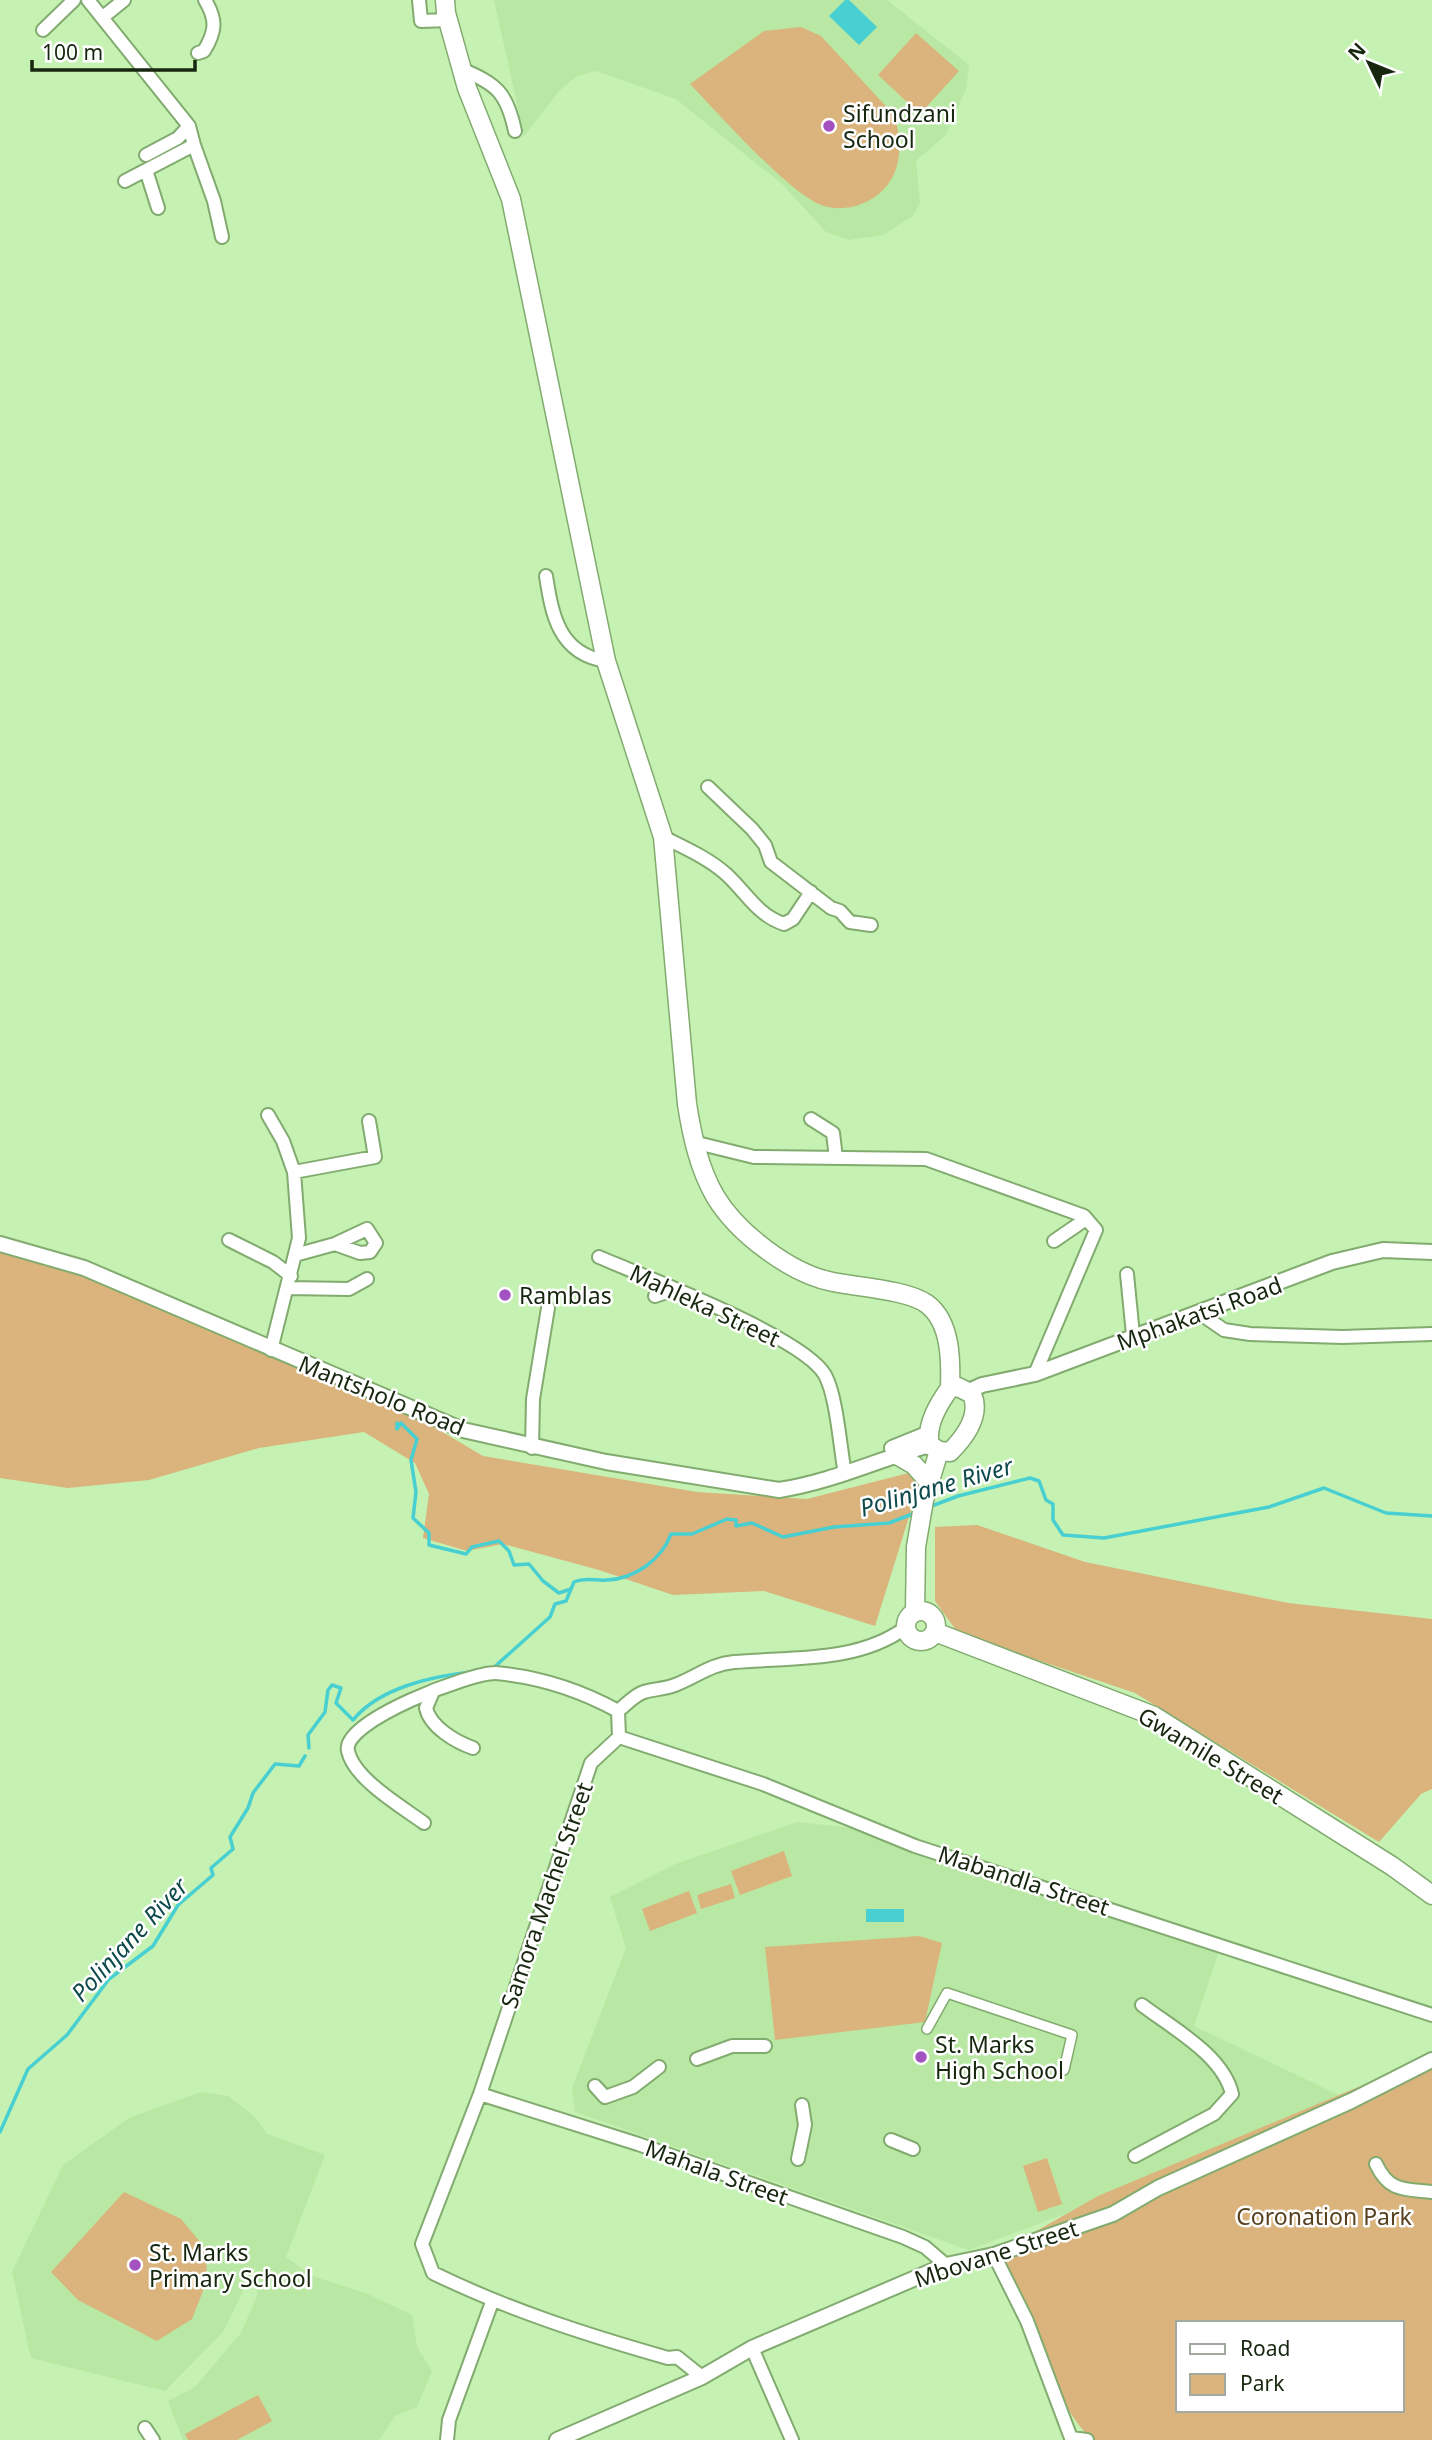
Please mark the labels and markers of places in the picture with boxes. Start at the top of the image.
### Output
place label: Sifundzani School [843,97,956,155]
marker: Sifundzani School [821,118,837,134]
place label: Ramblas [519,1279,612,1311]
marker: Ramblas [497,1287,513,1303]
place label: St. Marks High School [935,2028,1064,2086]
marker: St. Marks High School [913,2049,929,2065]
place label: St. Marks Primary School [149,2236,312,2294]
marker: St. Marks Primary School [127,2257,143,2273]

